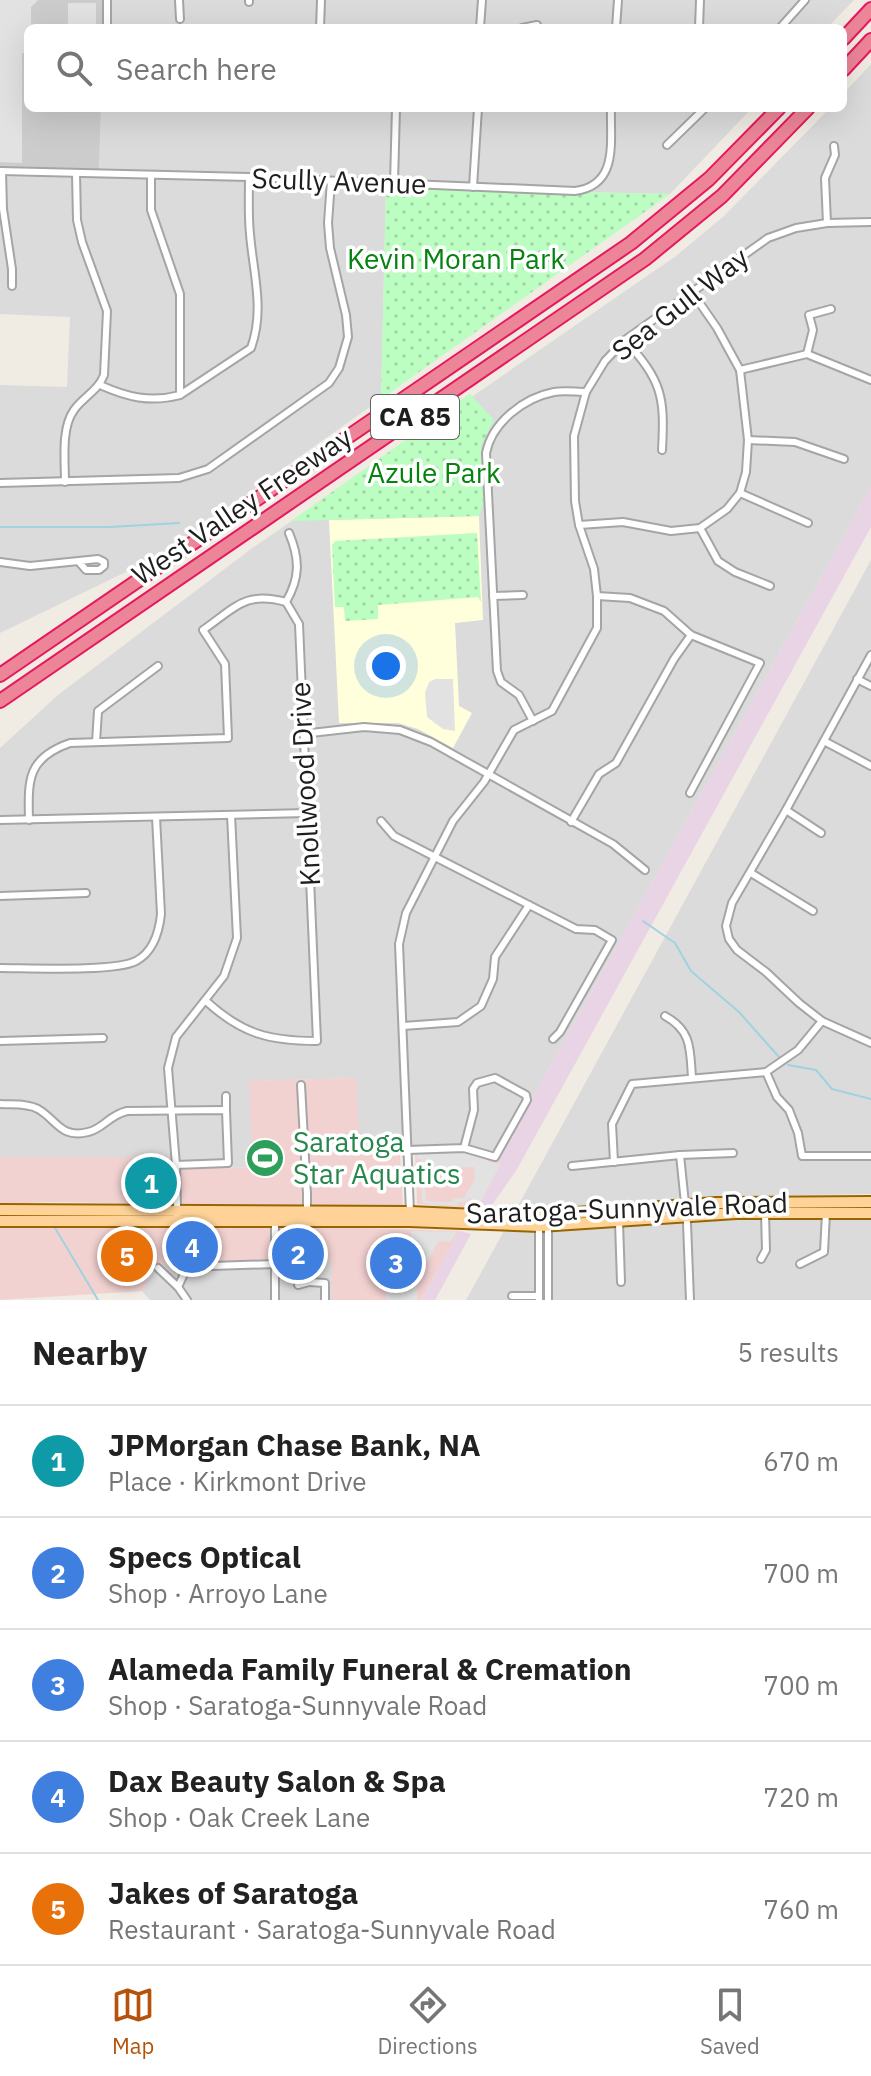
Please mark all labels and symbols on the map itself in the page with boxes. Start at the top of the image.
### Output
street label: Scully Avenue [251,159,427,202]
street label: Sea Gull Way [604,239,756,369]
park label: Kevin Moran Park [347,240,565,277]
road number: CA 85 [371,395,459,439]
street label: West Valley Freeway [125,418,359,593]
park label: Azule Park [367,454,501,491]
your location [366,646,406,686]
street label: Knollwood Drive [281,681,328,887]
place label: Saratoga Star Aquatics [293,1123,461,1192]
sports icon: Saratoga Star Aquatics [244,1137,286,1179]
pin: 1 [125,1153,177,1213]
street label: Saratoga-Sunnyvale Road [465,1183,789,1232]
pin: 4 [166,1217,218,1277]
pin: 2 [272,1224,324,1284]
pin: 5 [101,1226,153,1286]
pin: 3 [370,1233,422,1293]

